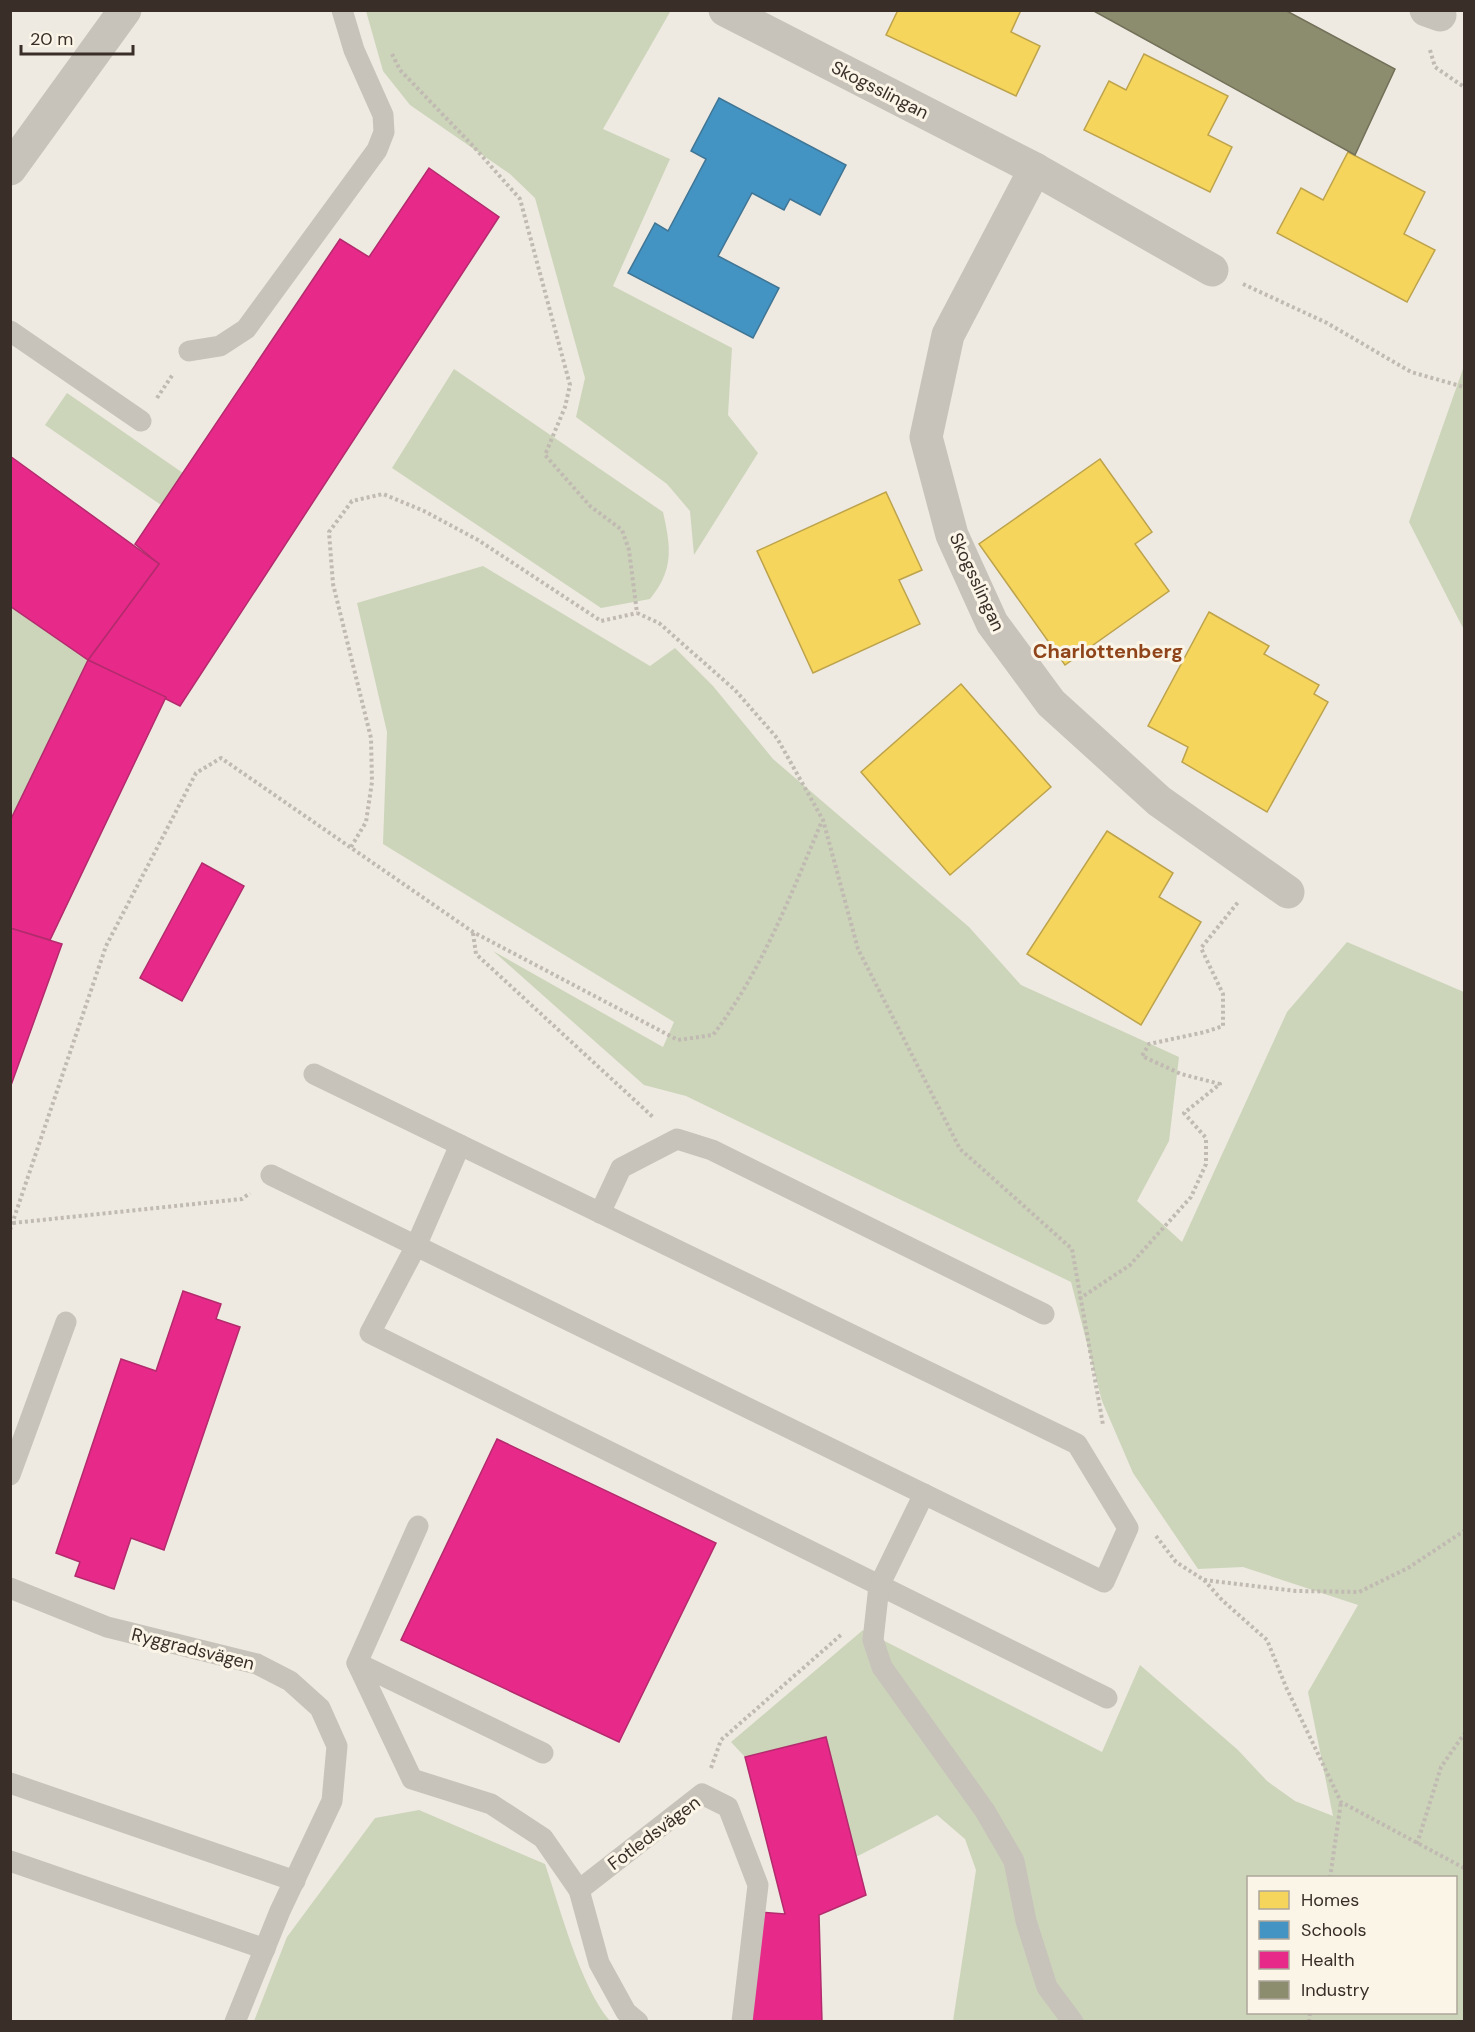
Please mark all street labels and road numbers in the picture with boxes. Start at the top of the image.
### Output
street label: Skogsslingan [827,55,933,125]
street label: Skogsslingan [944,529,1010,635]
street label: Ryggradsvägen [129,1622,257,1676]
street label: Fotledsvägen [603,1790,705,1876]

